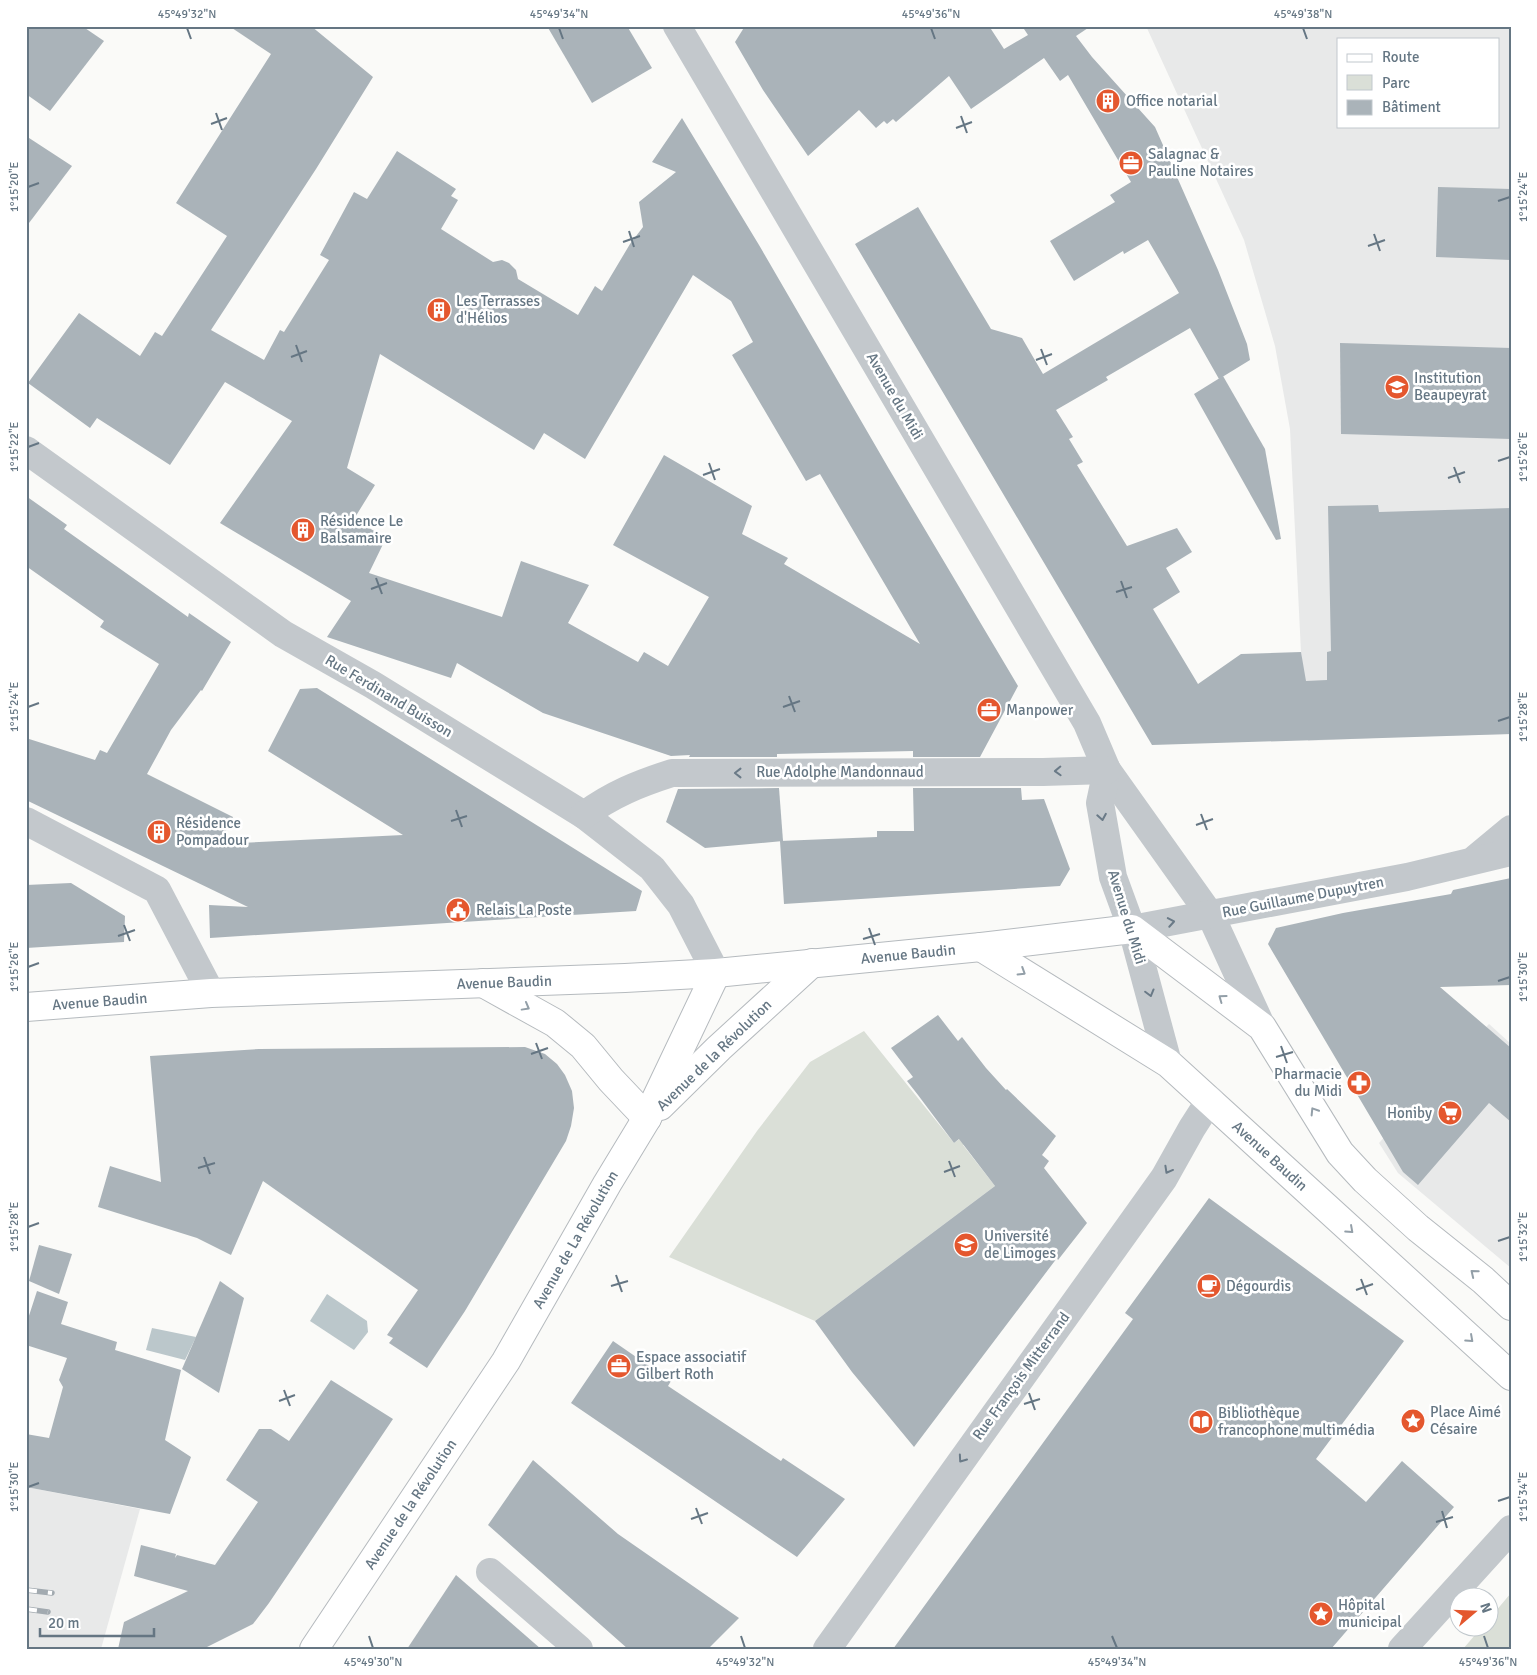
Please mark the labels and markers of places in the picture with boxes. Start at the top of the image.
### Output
building icon: Office notarial [1095,88,1121,114]
place label: Office notarial [1126,92,1218,110]
place label: Salagnac & Pauline Notaires [1148,145,1254,180]
office icon: Salagnac & Pauline Notaires [1118,150,1144,176]
place label: Les Terrasses d'Hélios [456,292,541,327]
building icon: Les Terrasses d'Hélios [426,297,452,323]
place label: Institution Beaupeyrat [1414,369,1487,404]
school or university icon: Institution Beaupeyrat [1384,374,1410,400]
place label: Résidence Le Balsamaire [320,512,403,547]
building icon: Résidence Le Balsamaire [290,517,316,543]
office icon: Manpower [976,697,1002,723]
place label: Manpower [1006,701,1074,719]
place label: Résidence Pompadour [176,814,249,849]
building icon: Résidence Pompadour [146,819,172,845]
public building icon: Relais La Poste [445,897,471,923]
place label: Relais La Poste [476,901,572,919]
place label: Pharmacie du Midi [1274,1065,1342,1100]
pharmacy icon: Pharmacie du Midi [1346,1070,1372,1096]
supermarket icon: Honiby [1437,1100,1463,1126]
place label: Honiby [1387,1104,1432,1122]
place label: Université de Limoges [984,1227,1057,1262]
school or university icon: Université de Limoges [953,1232,979,1258]
cafe icon: Dégourdis [1196,1273,1222,1299]
place label: Dégourdis [1226,1277,1291,1295]
place label: Espace associatif Gilbert Roth [636,1348,747,1383]
office icon: Espace associatif Gilbert Roth [606,1353,632,1379]
place label: Place Aimé Césaire [1430,1403,1501,1438]
place label: Bibliothèque francophone multimédia [1218,1404,1375,1439]
place icon: Place Aimé Césaire [1400,1408,1426,1434]
library icon: Bibliothèque francophone multimédia [1188,1409,1214,1435]
place label: Hôpital municipal [1338,1596,1402,1631]
place icon: Hôpital municipal [1308,1601,1334,1627]

